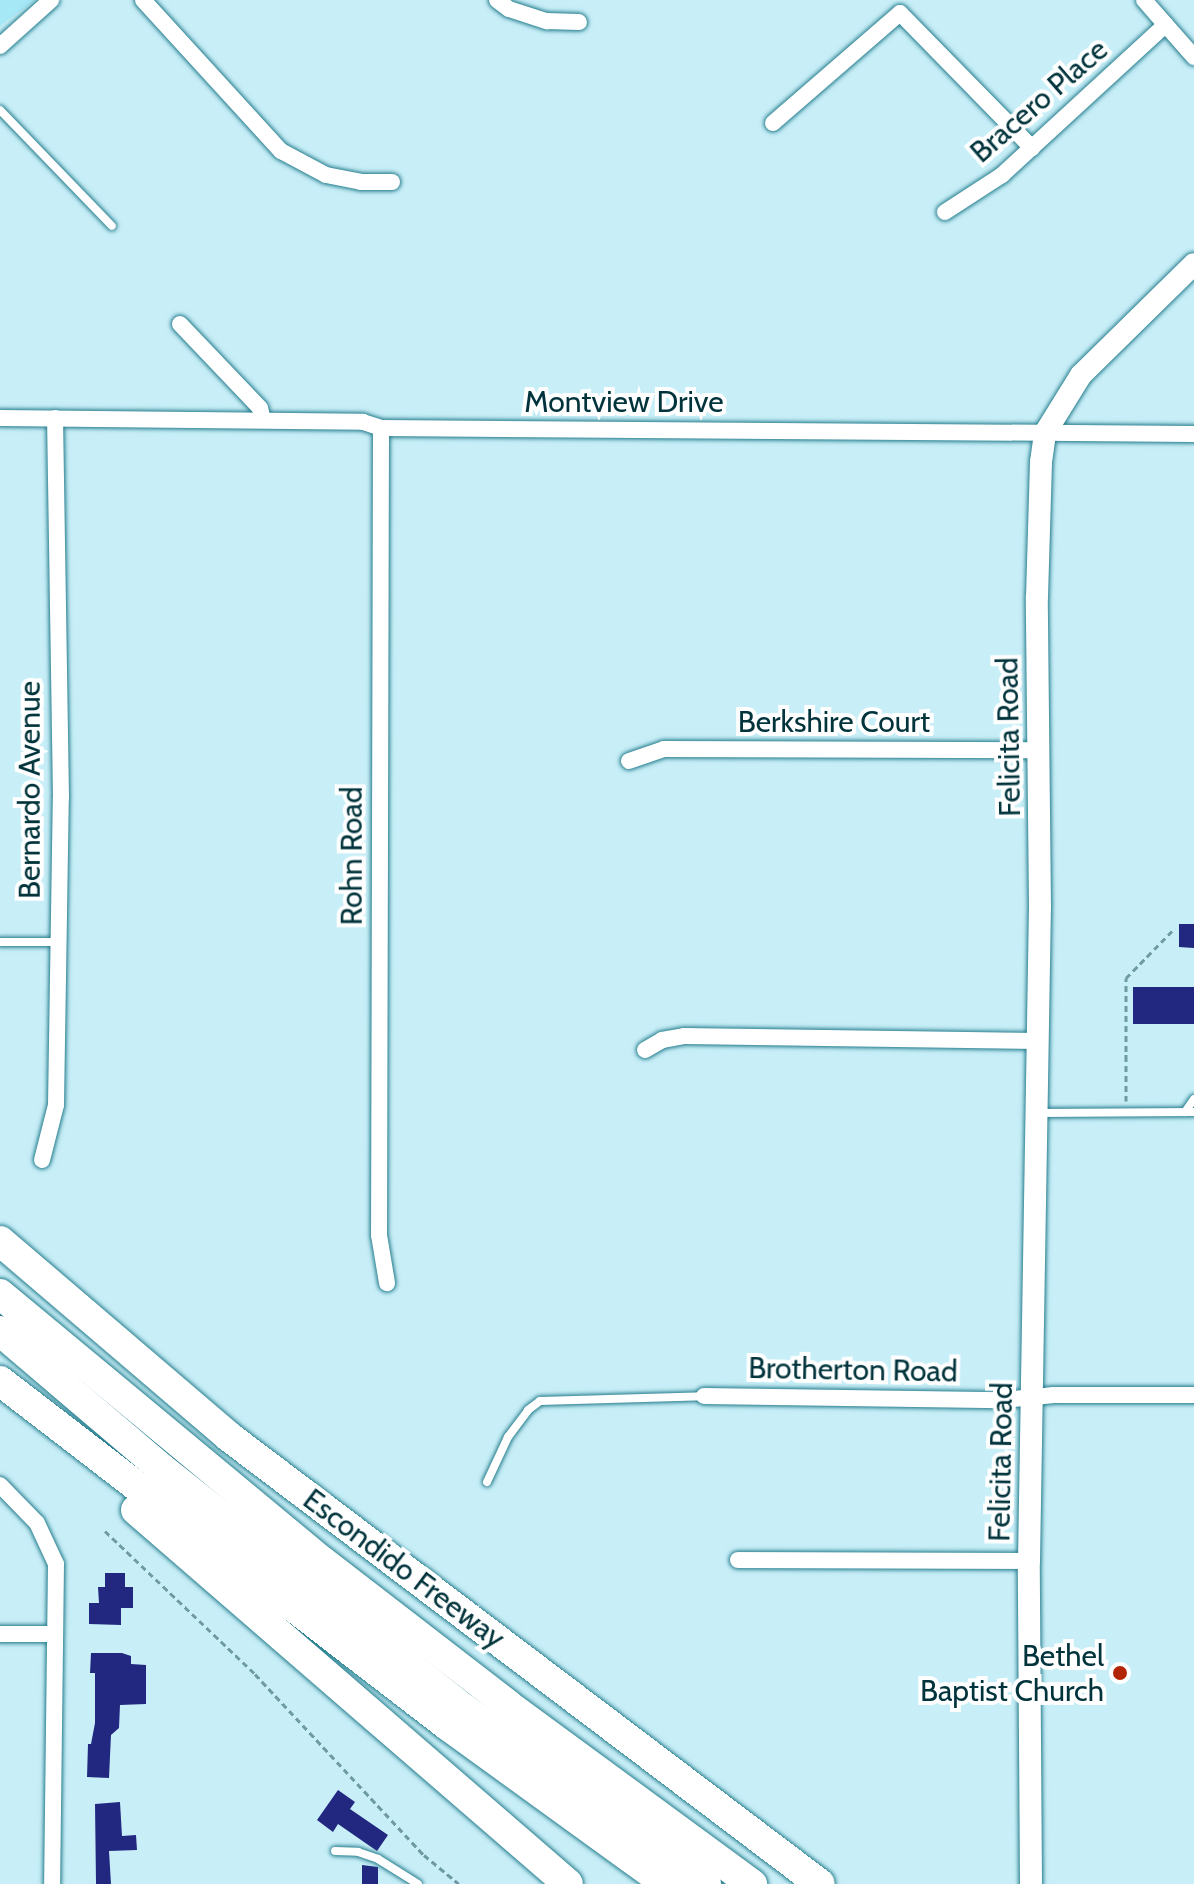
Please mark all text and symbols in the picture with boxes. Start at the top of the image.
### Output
street label: Bracero Place [963,32,1115,170]
street label: Montview Drive [524,384,724,420]
street label: Felicita Road [990,657,1028,817]
street label: Bernardo Avenue [12,681,48,899]
street label: Berkshire Court [738,704,930,740]
street label: Rohn Road [334,787,370,925]
street label: Brotherton Road [748,1350,958,1390]
street label: Felicita Road [982,1382,1020,1542]
street label: Escondido Freeway [296,1481,512,1657]
place label: Bethel Baptist Church [920,1638,1104,1708]
marker: Bethel Baptist Church [1111,1664,1129,1682]

